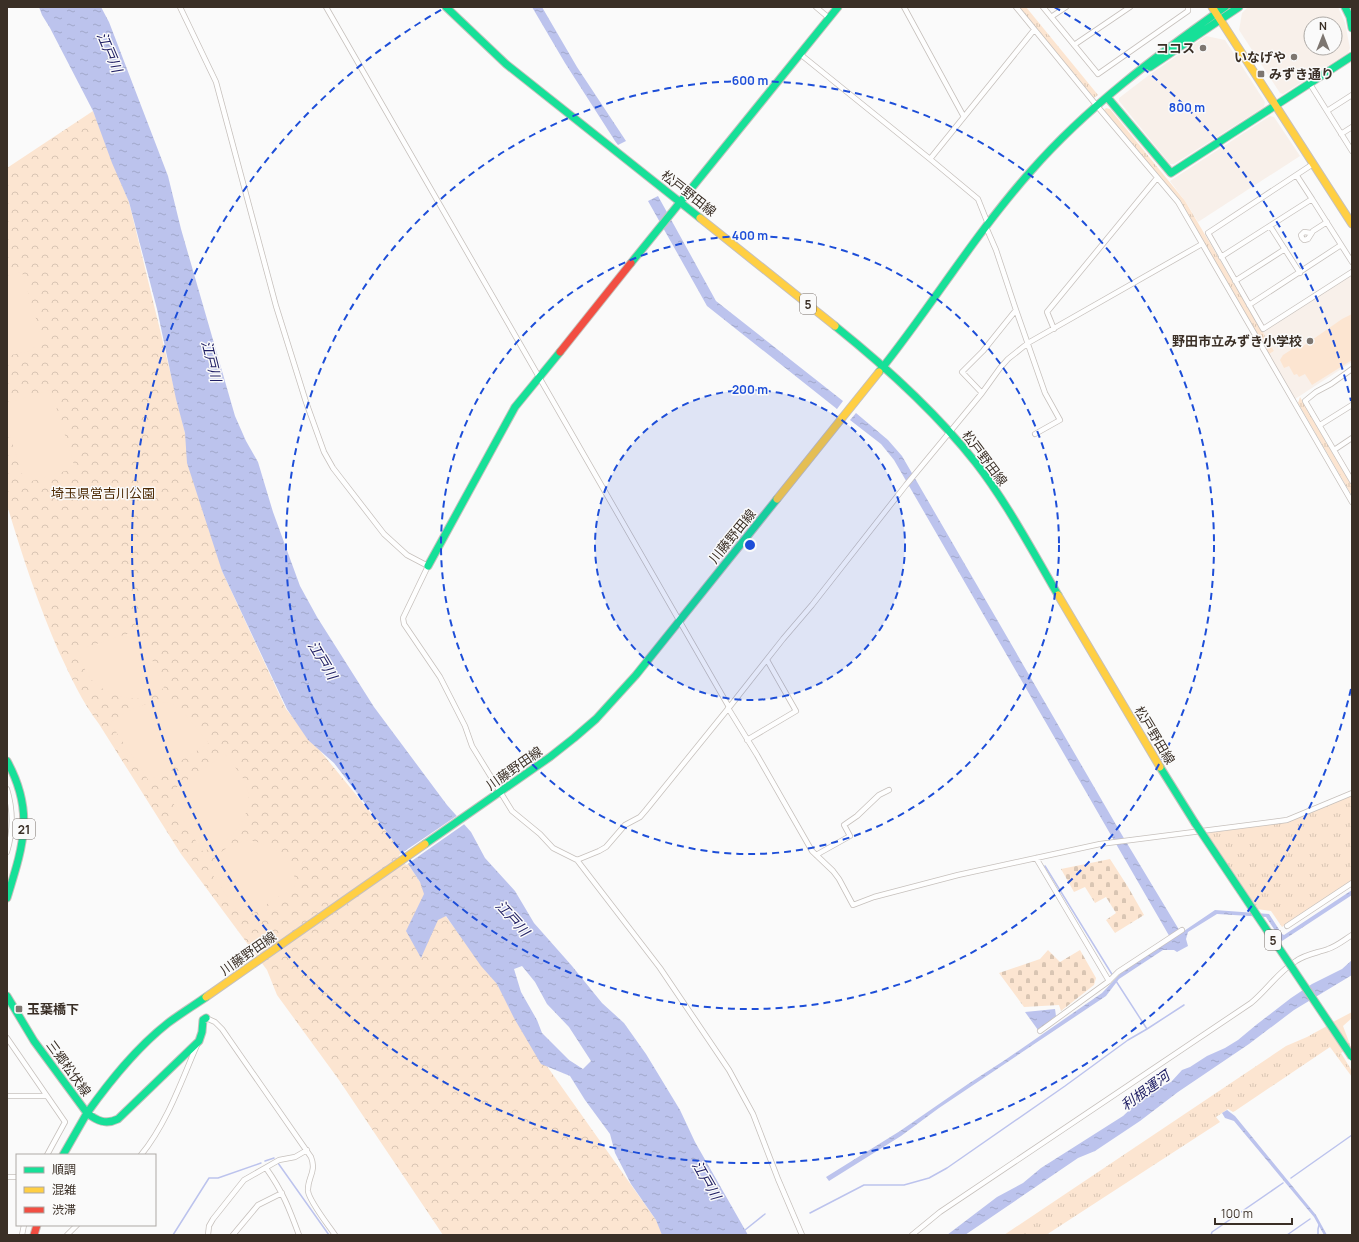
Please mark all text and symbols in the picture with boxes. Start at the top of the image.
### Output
north arrow [1303,16,1343,56]
text: N [1319,18,1327,33]
water label: 江戸川 [93,29,128,77]
place label: ココス [1156,39,1195,57]
marker: ココス [1198,43,1208,53]
place label: いなげや [1234,48,1286,66]
marker: いなげや [1289,52,1299,62]
place label: みずき通り [1269,65,1334,83]
marker: みずき通り [1256,69,1266,79]
text: 600 m [732,72,768,89]
text: 800 m [1169,99,1205,116]
street label: 松戸野田線 [658,166,720,220]
text: 400 m [732,227,768,244]
road number: 5 [800,294,816,314]
place label: 野田市立みずき小学校 [1172,332,1302,350]
marker: 野田市立みずき小学校 [1305,336,1315,346]
water label: 江戸川 [198,338,227,386]
text: 200 m [732,381,768,398]
street label: 松戸野田線 [958,427,1012,489]
park label: 埼玉県営吉川公園 [51,484,155,502]
street label: 川藤野田線 [705,505,759,567]
centre of rings [743,538,757,552]
water label: 江戸川 [304,637,343,685]
street label: 松戸野田線 [1131,703,1179,767]
street label: 川藤野田線 [482,742,546,794]
road number: 21 [13,819,35,839]
water label: 江戸川 [492,896,535,941]
street label: 川藤野田線 [216,927,280,979]
road number: 5 [1265,930,1281,950]
place label: 玉葉橋下 [27,1000,79,1018]
marker: 玉葉橋下 [14,1004,24,1014]
street label: 三郷松伏線 [43,1036,95,1100]
water label: 利根運河 [1117,1064,1176,1114]
legend [16,1154,156,1226]
water label: 江戸川 [688,1157,727,1205]
text: 順調 [52,1161,76,1178]
text: 混雑 [52,1181,76,1198]
scale bar [1215,1200,1292,1226]
text: 渋滞 [52,1201,76,1218]
text: 100 m [1221,1205,1253,1222]

